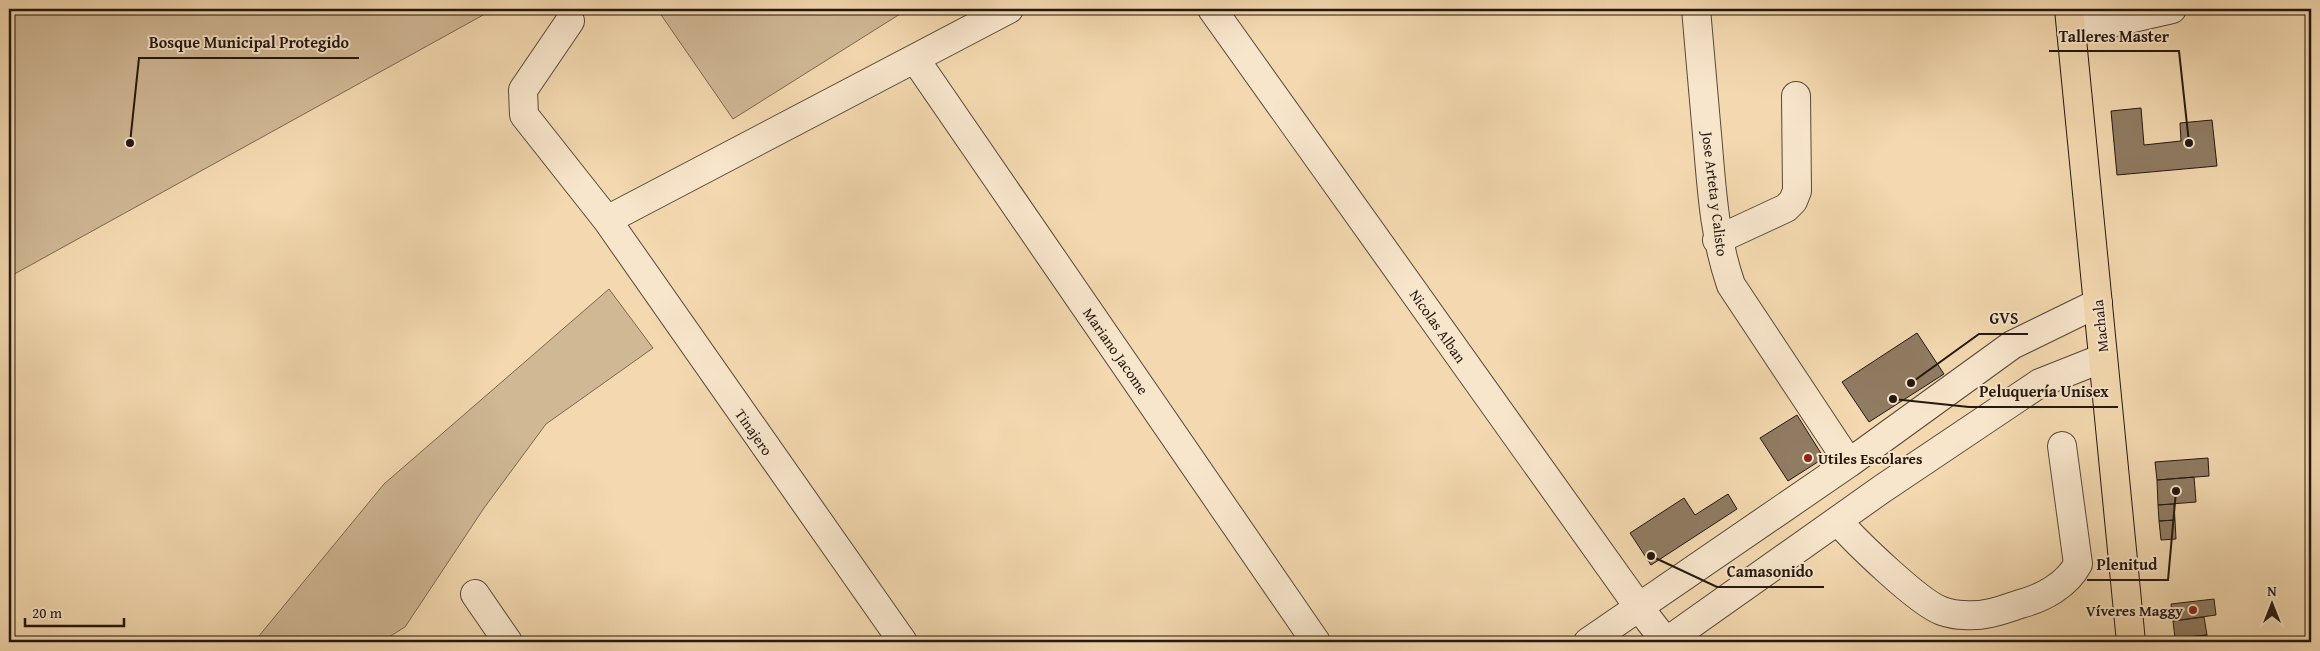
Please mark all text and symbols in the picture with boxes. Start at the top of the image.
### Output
callout: Talleres Master [2049,20,2179,51]
text: Talleres Master [2059,24,2170,48]
callout: Bosque Municipal Protegido [139,27,359,58]
text: Bosque Municipal Protegido [149,30,350,54]
street label: Jose Arteta y Calisto [1697,129,1733,258]
street label: Nicolas Alban [1405,285,1471,367]
street label: Machala [2087,299,2113,353]
street label: Mariano Jacome [1078,303,1154,399]
callout: GVS [1979,303,2028,334]
text: GVS [1990,306,2018,330]
callout: Peluquería Unisex [1969,376,2118,407]
text: Peluquería Unisex [1979,379,2109,403]
street label: Tinajero [730,404,778,460]
place label: Utiles Escolares [1818,448,1922,469]
marker: Utiles Escolares [1802,452,1814,464]
callout: Plenitud [2087,549,2168,580]
text: Plenitud [2097,552,2158,576]
callout: Camasonido [1717,556,1824,587]
text: Camasonido [1727,559,1814,583]
north arrow [2248,578,2298,628]
text: N [2267,581,2277,601]
scale bar [25,596,124,628]
place label: Víveres Maggy [2086,600,2183,621]
text: 20 m [32,602,63,623]
marker: Víveres Maggy [2187,604,2199,616]

